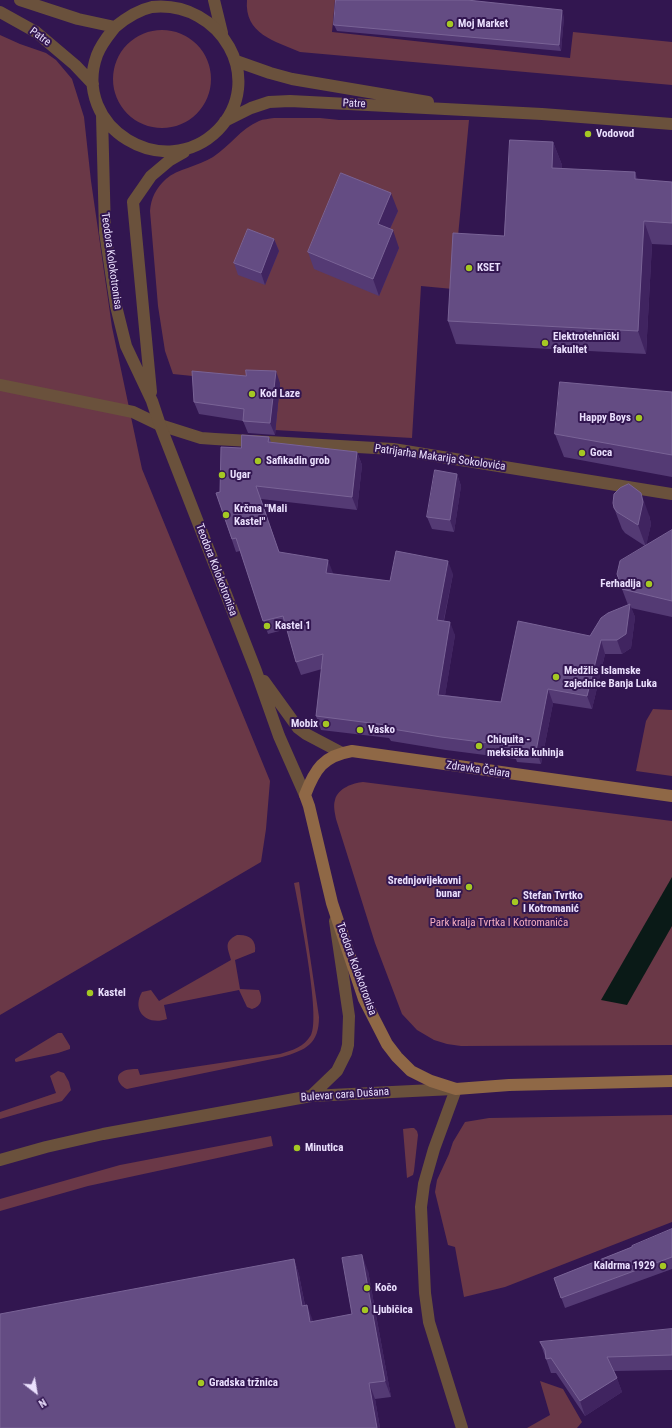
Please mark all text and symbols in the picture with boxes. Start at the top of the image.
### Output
place label: Moj Market [458,17,508,31]
marker: Moj Market [445,19,455,29]
street label: Patre [27,25,53,49]
street label: Patre [342,97,366,111]
place label: Vodovod [596,127,634,141]
marker: Vodovod [583,129,593,139]
street label: Teodora Kolokotronisa [98,212,124,310]
place label: KSET [477,261,500,275]
marker: KSET [464,263,474,273]
place label: Elektrotehnički fakultet [553,330,619,356]
marker: Elektrotehnički fakultet [540,338,550,348]
place label: Kod Laze [260,387,300,401]
marker: Kod Laze [247,389,257,399]
place label: Happy Boys [579,411,631,425]
marker: Happy Boys [634,413,644,423]
street label: Patrijarha Makarija Sokolovića [374,442,506,474]
place label: Goca [590,446,612,460]
marker: Goca [577,448,587,458]
place label: Safikadin grob [266,454,330,468]
marker: Safikadin grob [253,456,263,466]
place label: Ugar [230,468,251,482]
marker: Ugar [217,470,227,480]
place label: Krčma "Mali Kastel" [234,502,287,528]
marker: Krčma "Mali Kastel" [221,510,231,520]
street label: Teodora Kolokotronisa [192,522,240,618]
place label: Ferhadija [600,577,641,591]
marker: Ferhadija [644,579,654,589]
place label: Kastel 1 [275,619,311,633]
marker: Kastel 1 [262,621,272,631]
place label: Medžlis Islamske zajednice Banja Luka [564,664,657,690]
marker: Medžlis Islamske zajednice Banja Luka [551,672,561,682]
place label: Mobix [291,717,318,731]
marker: Mobix [321,719,331,729]
place label: Vasko [368,723,395,737]
marker: Vasko [355,725,365,735]
place label: Chiquita - meksička kuhinja [487,733,564,759]
marker: Chiquita - meksička kuhinja [474,741,484,751]
street label: Zdravka Čelara [445,759,511,781]
place label: Srednjovijekovni bunar [388,874,461,900]
marker: Srednjovijekovni bunar [464,882,474,892]
place label: Stefan Tvrtko I Kotromanić [523,889,583,915]
marker: Stefan Tvrtko I Kotromanić [510,897,520,907]
park label: Park kralja Tvrtka I Kotromanića [430,916,568,930]
street label: Teodora Kolokotronisa [333,921,379,1017]
place label: Kastel [98,986,126,1000]
marker: Kastel [85,988,95,998]
street label: Bulevar cara Dušana [300,1085,390,1105]
place label: Minutica [305,1141,343,1155]
marker: Minutica [292,1143,302,1153]
place label: Kaldrma 1929 [594,1259,655,1273]
marker: Kaldrma 1929 [658,1261,668,1271]
place label: Kočo [375,1281,397,1295]
marker: Kočo [362,1283,372,1293]
place label: Ljubičica [373,1303,413,1317]
marker: Ljubičica [360,1305,370,1315]
north arrow [16,1372,56,1412]
place label: Gradska tržnica [209,1376,278,1390]
marker: Gradska tržnica [196,1378,206,1388]
text: N [36,1395,49,1410]

